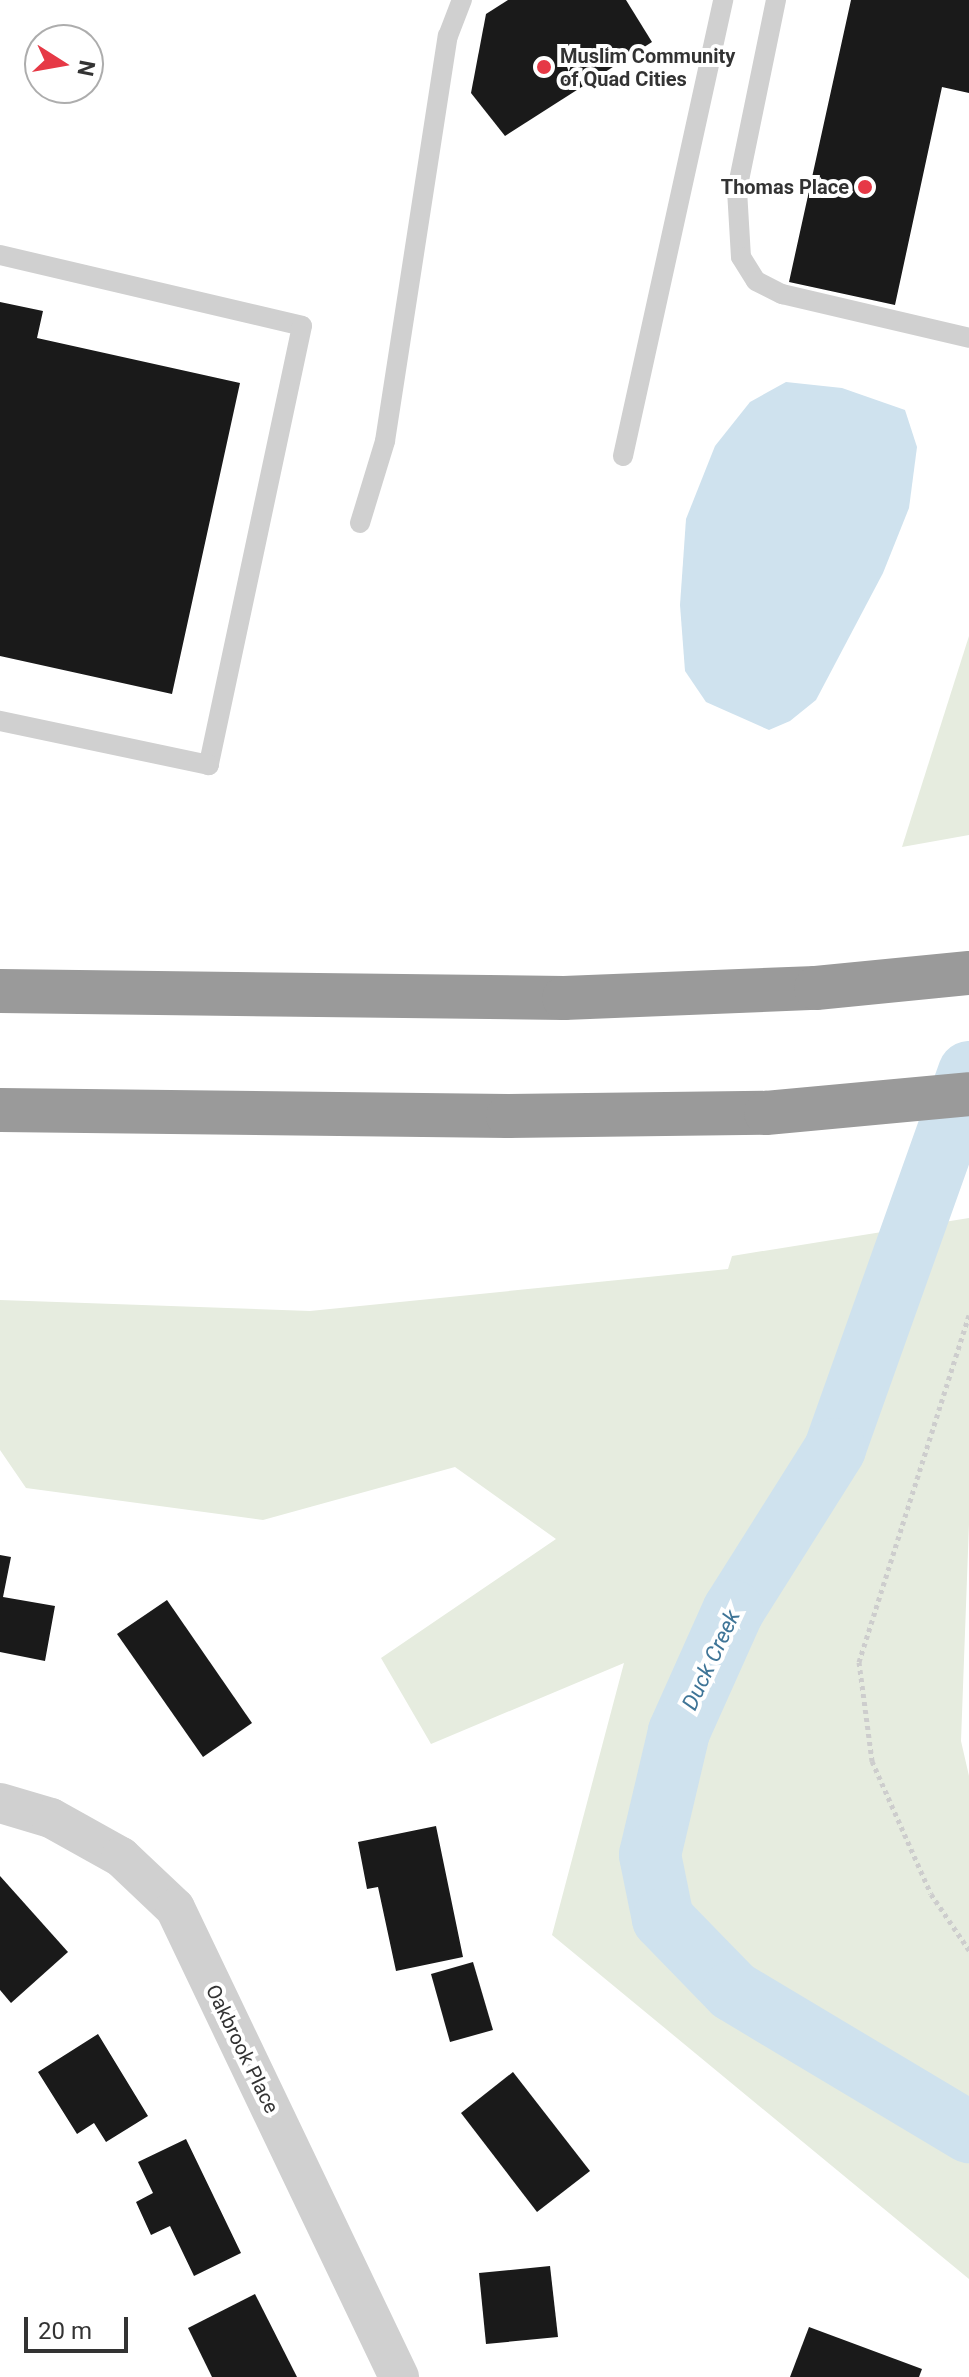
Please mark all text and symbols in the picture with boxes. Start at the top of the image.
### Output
north arrow [24,24,104,104]
place label: Muslim Community of Quad Cities [560,44,735,91]
text: N [72,58,100,78]
marker: Muslim Community of Quad Cities [535,58,553,76]
place label: Thomas Place [721,175,849,199]
marker: Thomas Place [856,178,874,196]
water label: Duck Creek [676,1606,746,1714]
street label: Oakbrook Place [201,1981,283,2117]
scale bar [28,2301,132,2351]
text: 20 m [38,2317,92,2345]

